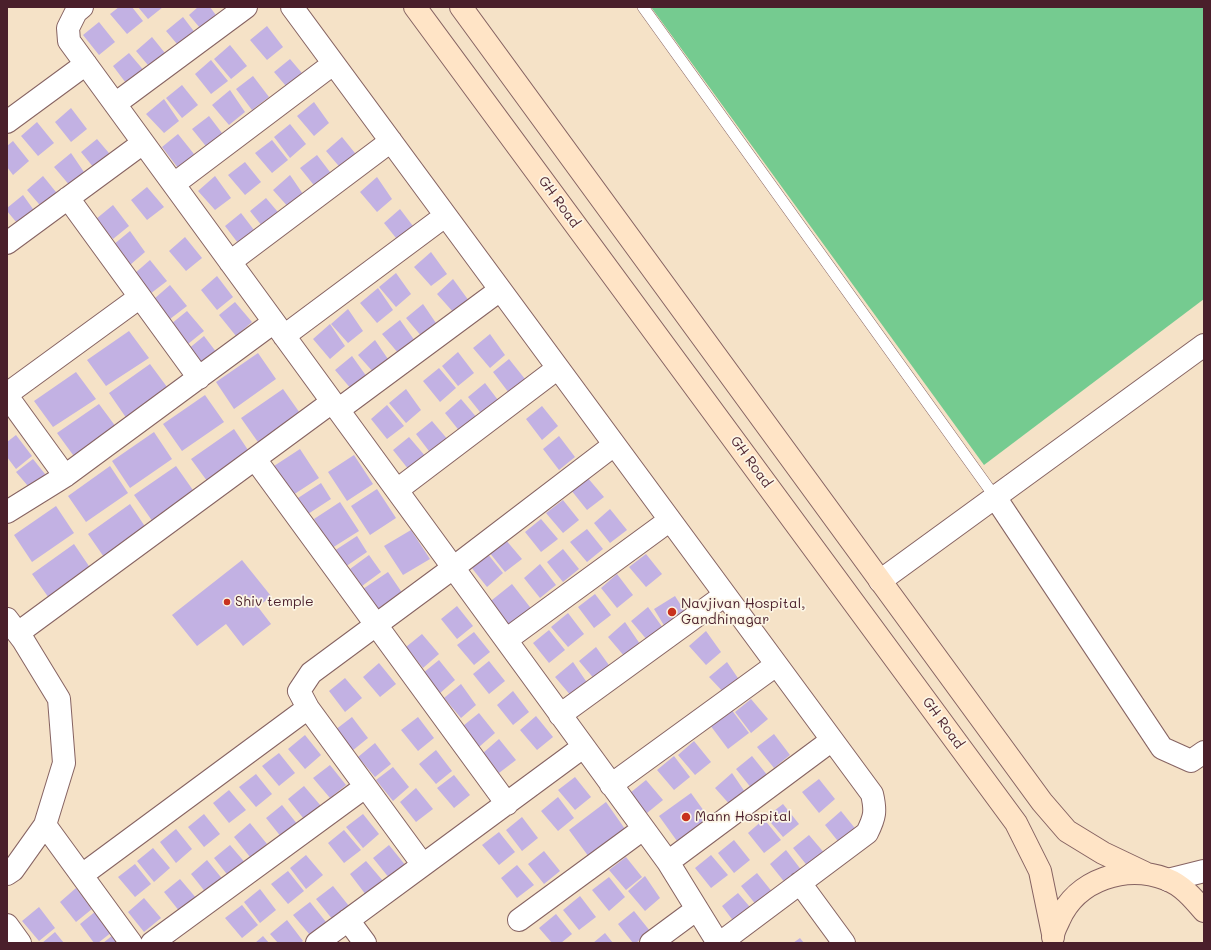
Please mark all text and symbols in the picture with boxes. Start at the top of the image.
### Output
street label: GH Road [535,173,583,231]
street label: GH Road [727,433,775,491]
place label: Shiv temple [235,594,314,610]
place label: Navjivan Hospital, Gandhinagar [681,596,805,628]
marker: Shiv temple [222,597,232,607]
marker: Navjivan Hospital, Gandhinagar [666,606,678,618]
street label: GH Road [919,694,967,752]
place label: Mann Hospital [695,809,791,825]
marker: Mann Hospital [680,811,692,823]

